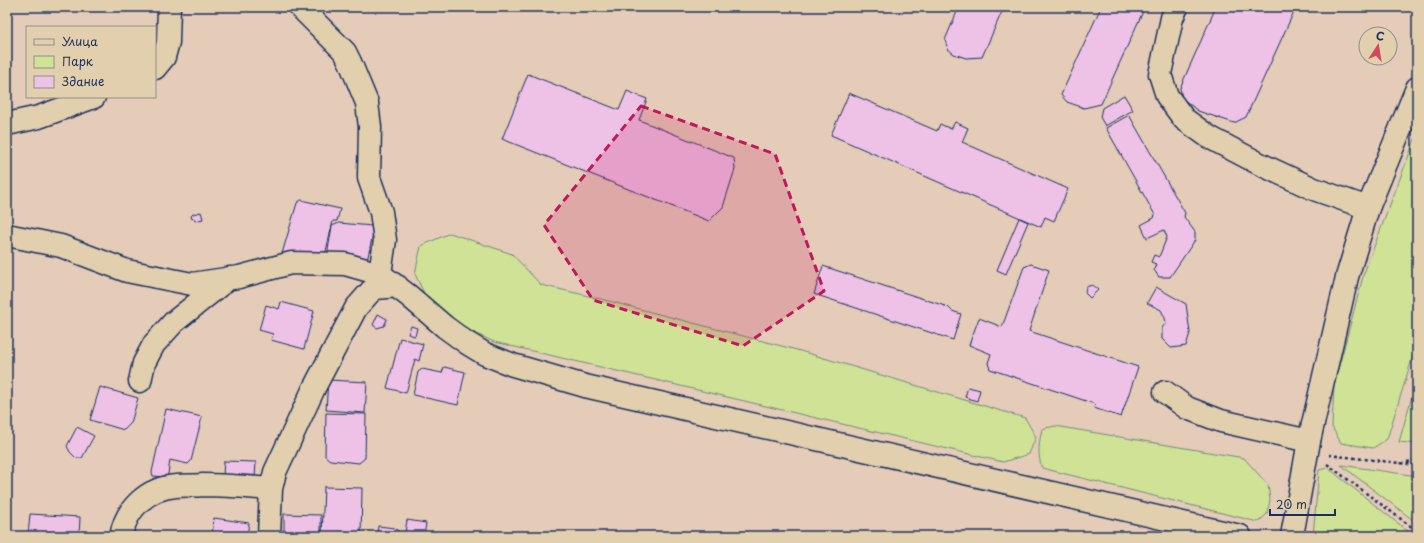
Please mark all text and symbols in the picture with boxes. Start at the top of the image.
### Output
legend [26,26,156,98]
north arrow [1358,26,1398,66]
text: С [1374,27,1386,45]
text: Улица [62,32,98,50]
text: Парк [62,52,94,70]
text: Здание [62,72,104,90]
scale bar [1270,491,1335,517]
text: 20 m [1276,495,1307,513]

